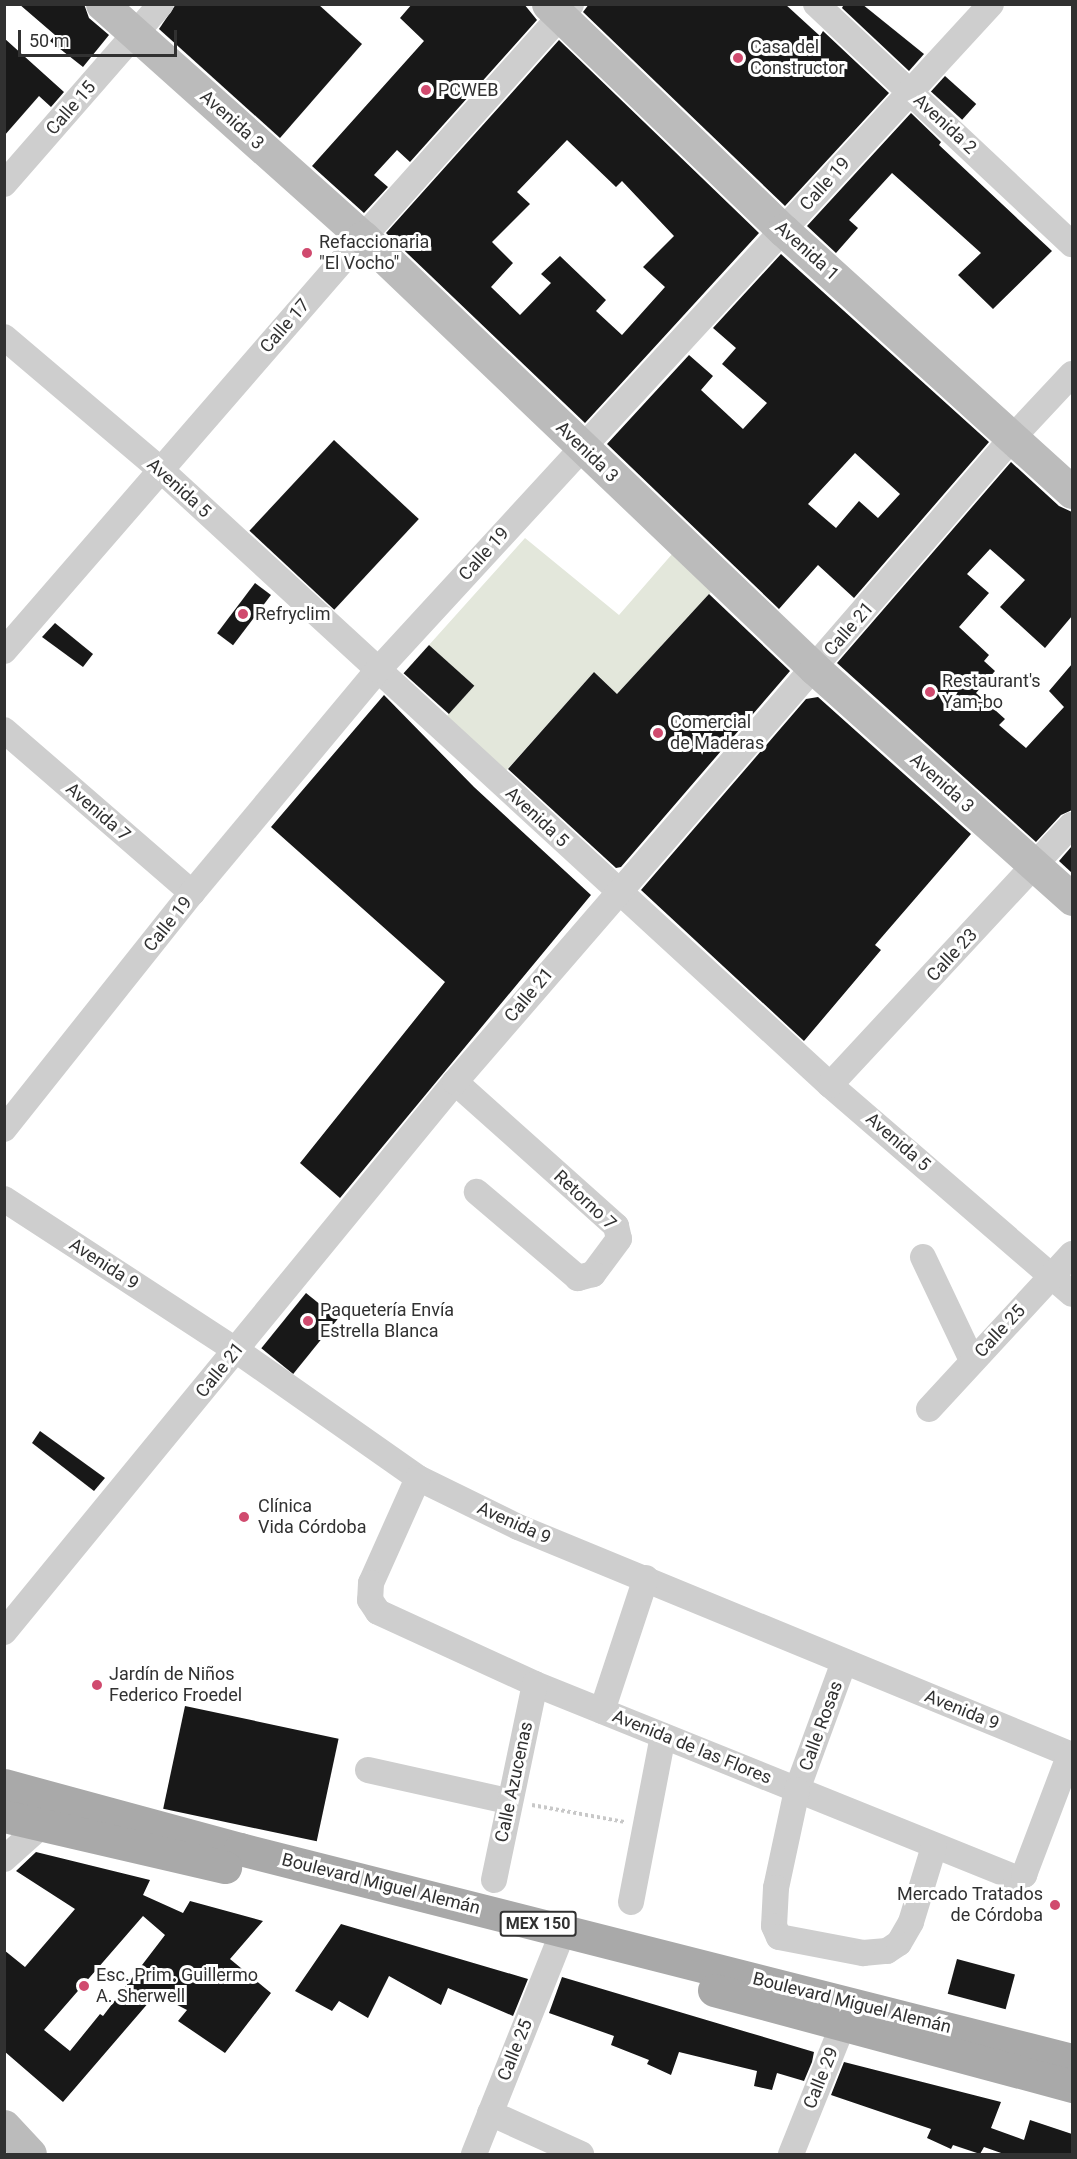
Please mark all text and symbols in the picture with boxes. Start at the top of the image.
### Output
scale bar [21,18,180,56]
text: 50 m [29,30,69,51]
place label: Casa del Constructor [750,37,845,80]
marker: Casa del Constructor [731,51,745,65]
street label: Calle 15 [42,77,100,139]
place label: PCWEB [438,79,498,101]
marker: PCWEB [419,83,433,97]
street label: Avenida 3 [196,86,268,154]
street label: Avenida 2 [909,89,981,159]
street label: Calle 19 [795,153,855,215]
street label: Avenida 1 [771,217,843,285]
place label: Refaccionaria "El Vocho" [319,232,429,274]
marker: Refaccionaria "El Vocho" [300,246,314,260]
street label: Calle 17 [256,295,314,357]
street label: Avenida 3 [551,417,623,487]
street label: Avenida 5 [143,454,215,522]
street label: Calle 19 [454,523,514,585]
street label: Calle 21 [820,598,878,660]
place label: Refryclim [255,603,331,625]
marker: Refryclim [236,607,250,621]
place label: Restaurant's Yam-bo [942,671,1041,714]
marker: Restaurant's Yam-bo [923,685,937,699]
place label: Comercial de Maderas [670,712,764,754]
marker: Comercial de Maderas [651,726,665,740]
street label: Avenida 3 [906,749,978,817]
street label: Avenida 7 [61,778,135,846]
street label: Avenida 5 [501,782,573,852]
street label: Calle 19 [139,892,197,956]
street label: Calle 23 [922,924,982,986]
street label: Calle 21 [500,963,558,1027]
street label: Avenida 5 [861,1108,935,1176]
street label: Retorno 7 [549,1166,621,1234]
street label: Avenida 9 [65,1234,143,1294]
place label: Paquetería Envía Estrella Blanca [320,1300,454,1342]
street label: Calle 25 [970,1300,1030,1362]
marker: Paquetería Envía Estrella Blanca [301,1314,315,1328]
street label: Calle 21 [191,1338,249,1402]
place label: Clínica Vida Córdoba [258,1496,366,1538]
street label: Avenida 9 [474,1497,554,1549]
marker: Clínica Vida Córdoba [235,1508,253,1526]
place label: Jardín de Niños Federico Froedel [109,1664,242,1706]
marker: Jardín de Niños Federico Froedel [90,1678,104,1692]
street label: Calle Rosas [795,1678,847,1774]
street label: Avenida 9 [922,1685,1002,1735]
street label: Avenida de las Flores [609,1705,775,1789]
street label: Calle Azucenas [491,1720,537,1844]
street label: Boulevard Miguel Alemán [280,1849,482,1919]
place label: Mercado Tratados de Córdoba [897,1884,1043,1926]
marker: Mercado Tratados de Córdoba [1048,1898,1062,1912]
road number: MEX 150 [499,1911,577,1937]
place label: Esc. Prim. Guillermo A. Sherwell [96,1965,258,2008]
street label: Boulevard Miguel Alemán [751,1968,953,2038]
marker: Esc. Prim. Guillermo A. Sherwell [77,1979,91,1993]
street label: Calle 25 [493,2016,537,2084]
street label: Calle 29 [799,2044,843,2112]

